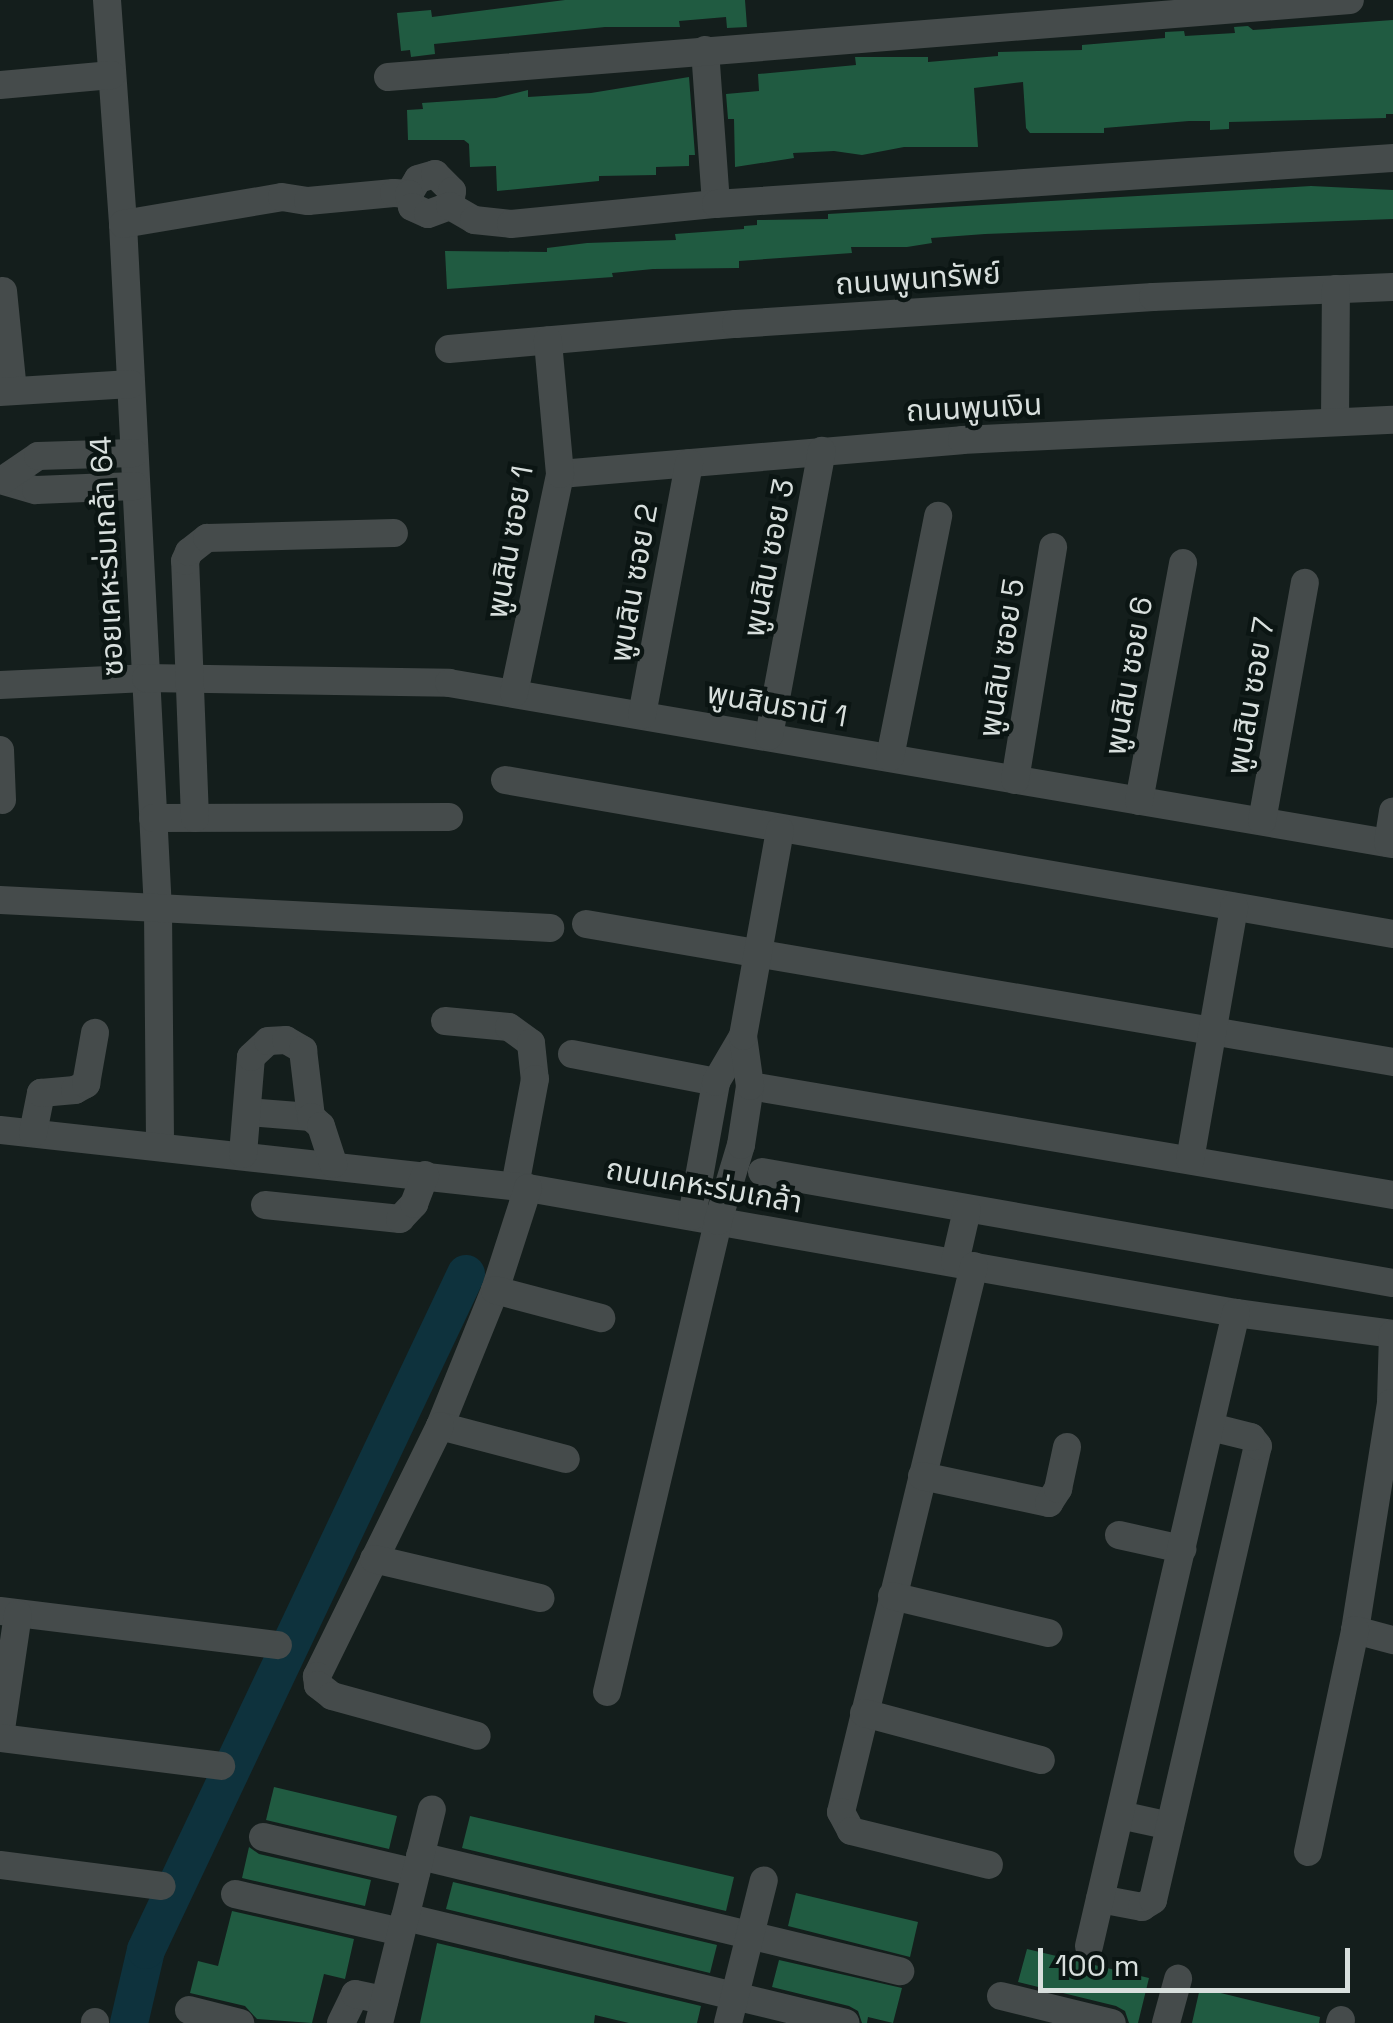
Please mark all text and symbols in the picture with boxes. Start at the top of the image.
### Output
street label: ถนนพูนทรัพย์ [834,255,1002,303]
street label: ถนนพูนเงิน [905,386,1043,430]
street label: ซอยเคหะร่มเกล้า 64 [83,435,131,677]
street label: พูนสิน ซอย 1 [479,463,541,621]
street label: พูนสิน ซอย 3 [736,476,802,640]
street label: พูนสิน ซอย 2 [602,501,666,665]
street label: พูนสิน ซอย 5 [972,576,1032,740]
street label: พูนสิน ซอย 6 [1097,594,1161,758]
street label: พูนสิน ซอย 7 [1219,615,1283,777]
street label: พูนสินธานี 1 [704,675,850,735]
street label: ถนนเคหะร่มเกล้า [603,1151,805,1221]
scale bar [1043,1928,1356,1990]
text: 100 m [1055,1946,1140,1985]

